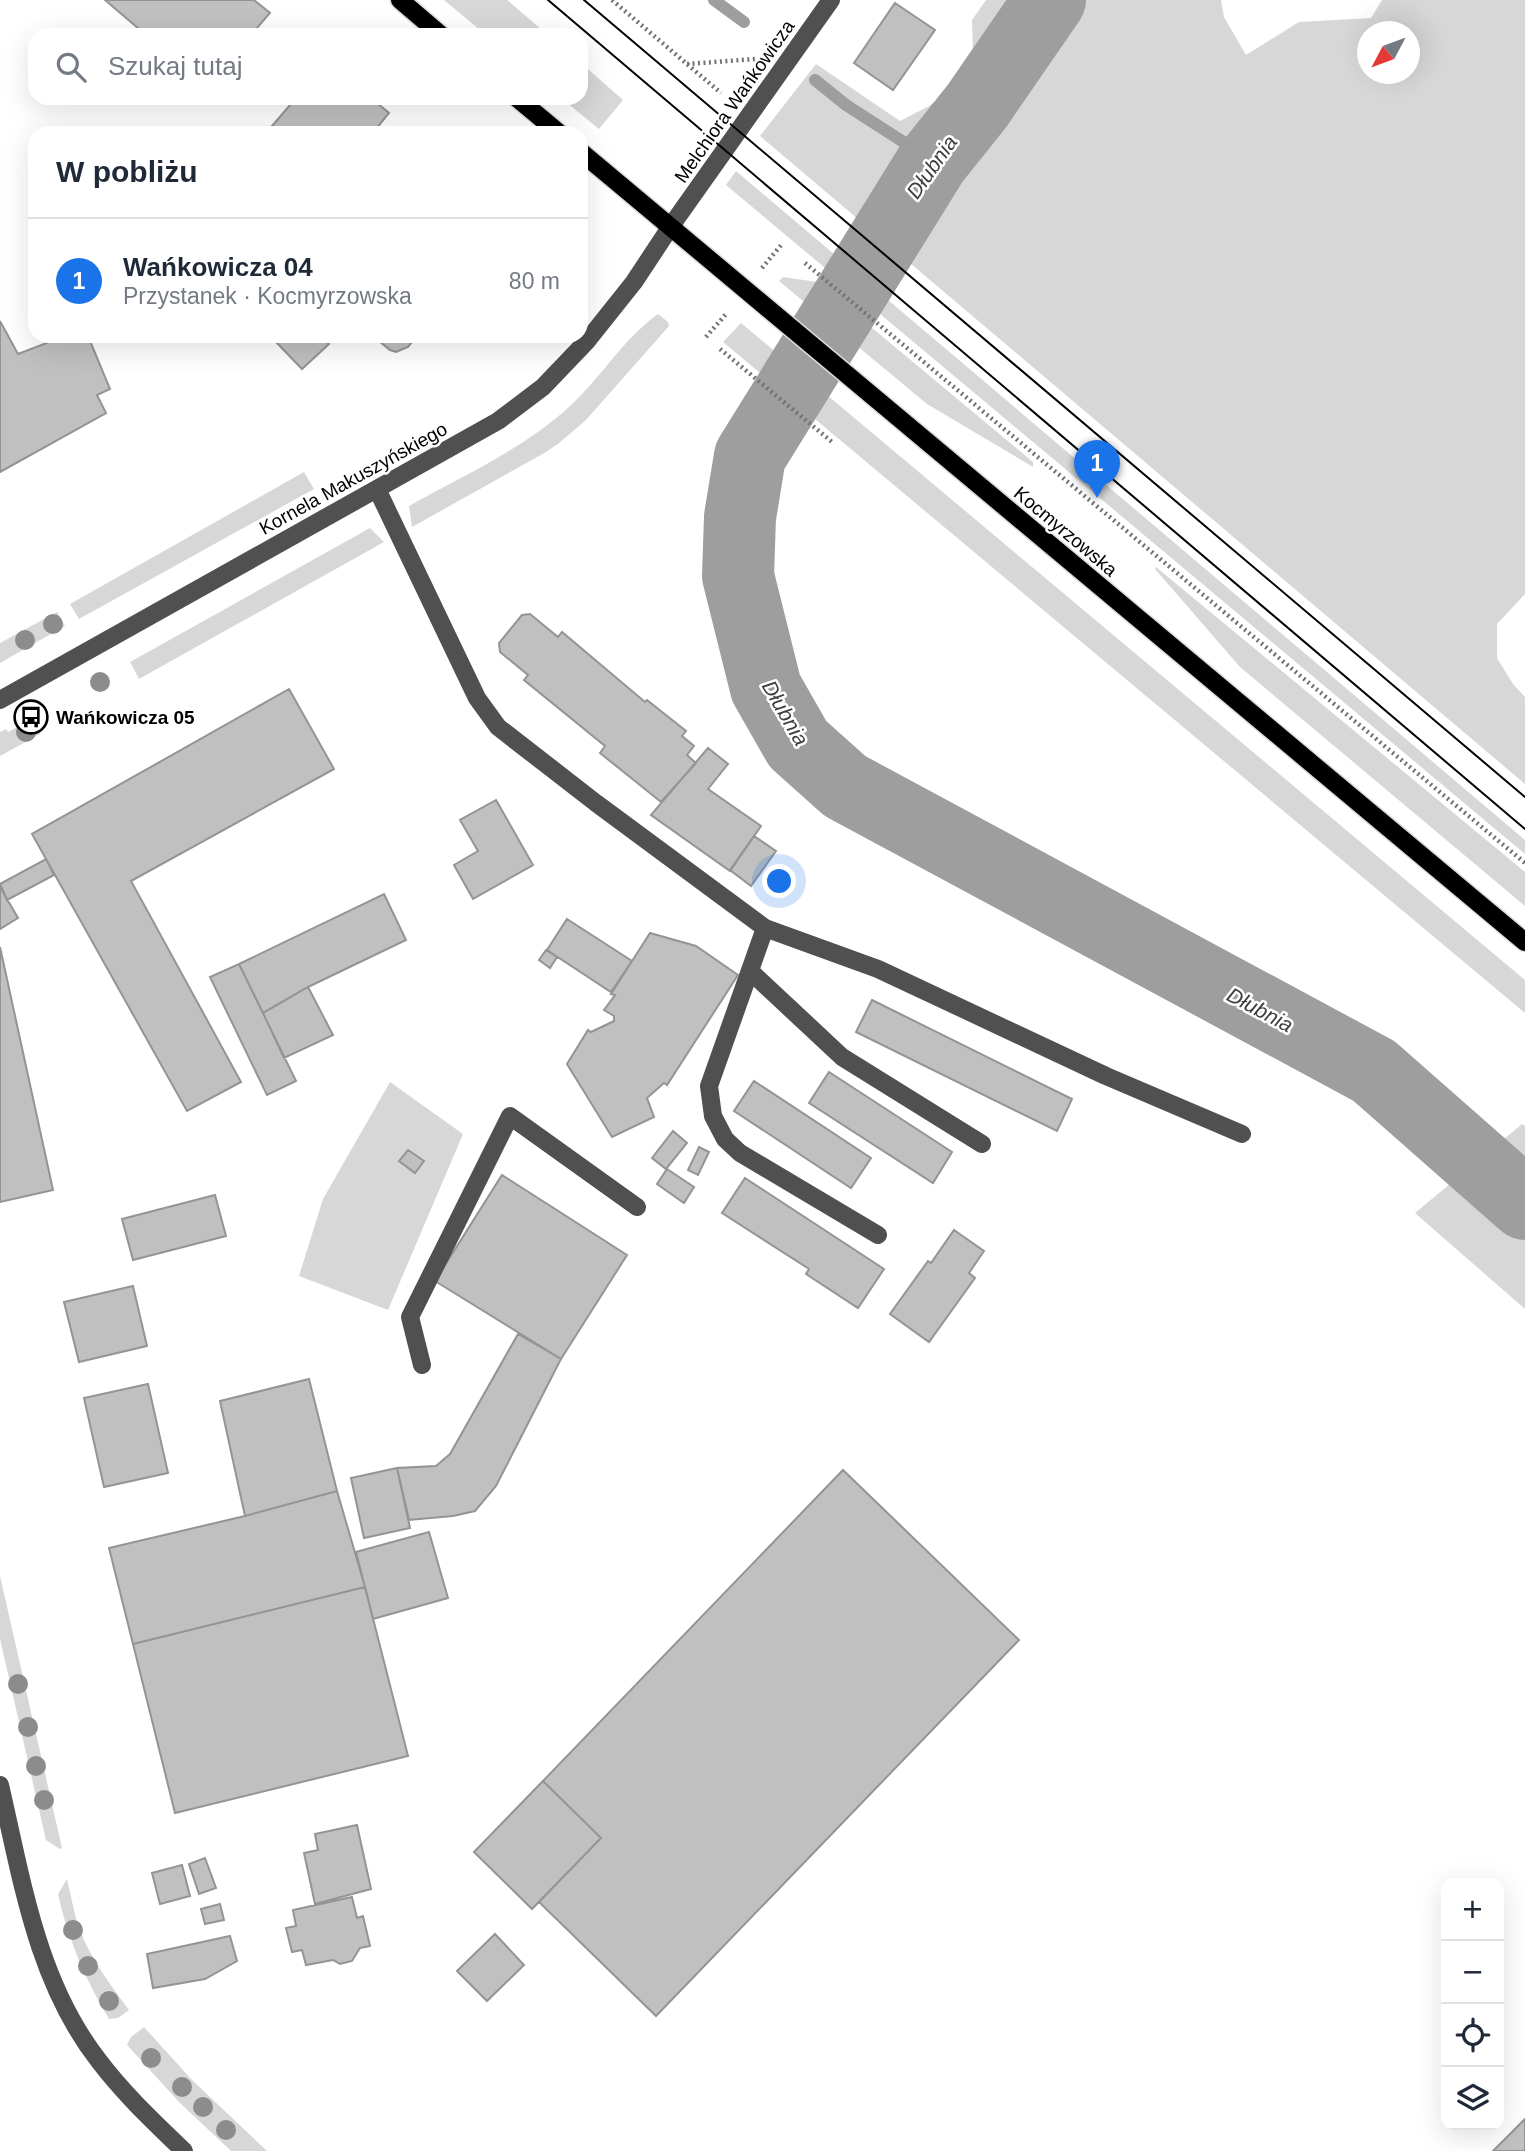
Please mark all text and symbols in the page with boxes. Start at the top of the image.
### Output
street label: Melchiora Wańkowicza [670,16,799,187]
north arrow [1357,21,1420,84]
search box [28,28,588,105]
icon: search [52,48,90,86]
text: Szukaj tutaj [108,51,242,81]
water label: Dłubnia [902,131,961,202]
text: W pobliżu [56,155,198,188]
text: Wańkowicza 04 [123,252,313,282]
text: 1 [73,268,85,294]
text: 80 m [509,268,560,294]
text: Przystanek · Kocmyrzowska [123,283,412,309]
street label: Kornela Makuszyńskiego [256,418,451,539]
pin: 1 [1074,440,1120,498]
street label: Kocmyrzowska [1010,482,1122,581]
water label: Dłubnia [758,676,813,749]
bus stop icon: Wańkowicza 05 [12,698,50,736]
place label: Wańkowicza 05 [56,707,195,728]
your location [762,864,796,898]
water label: Dłubnia [1223,983,1297,1036]
map controls [1441,1878,1504,2130]
button: + [1441,1878,1504,1941]
button: − [1441,1941,1504,2004]
button: locate [1441,2004,1504,2067]
button: layers [1441,2067,1504,2130]

